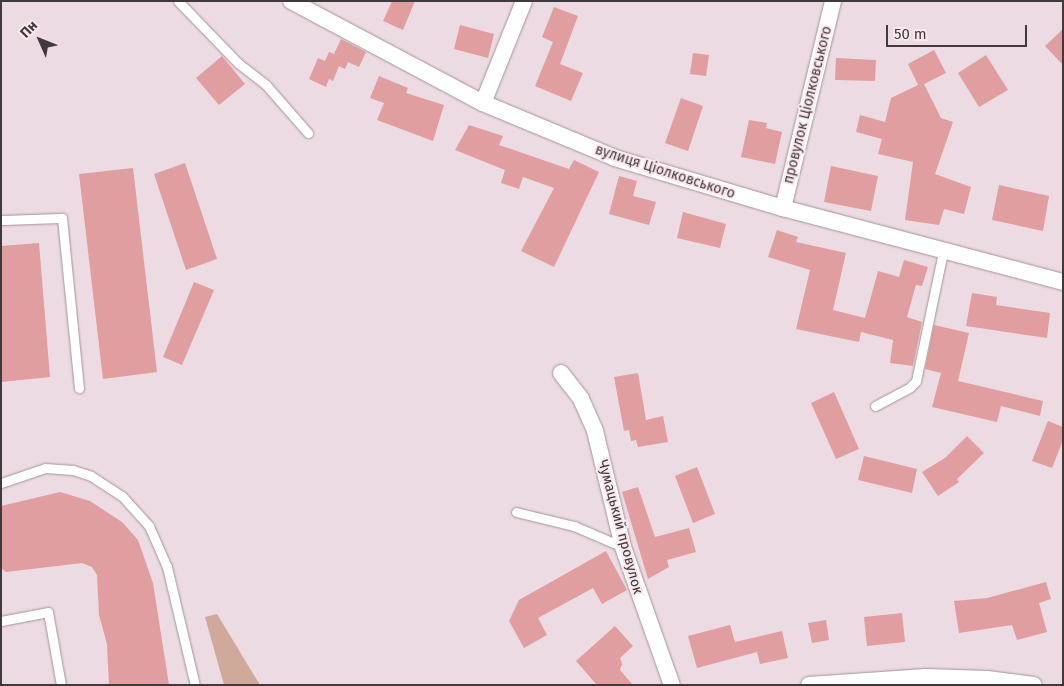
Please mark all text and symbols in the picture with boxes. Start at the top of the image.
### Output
north arrow [15,15,65,65]
scale bar [889,15,1030,47]
text: Пн [17,17,41,41]
street label: провулок Ціолковського [780,24,836,186]
text: 50 m [894,25,927,43]
street label: вулиця Ціолковського [593,141,737,203]
street label: Чумацький провулок [594,458,646,596]

